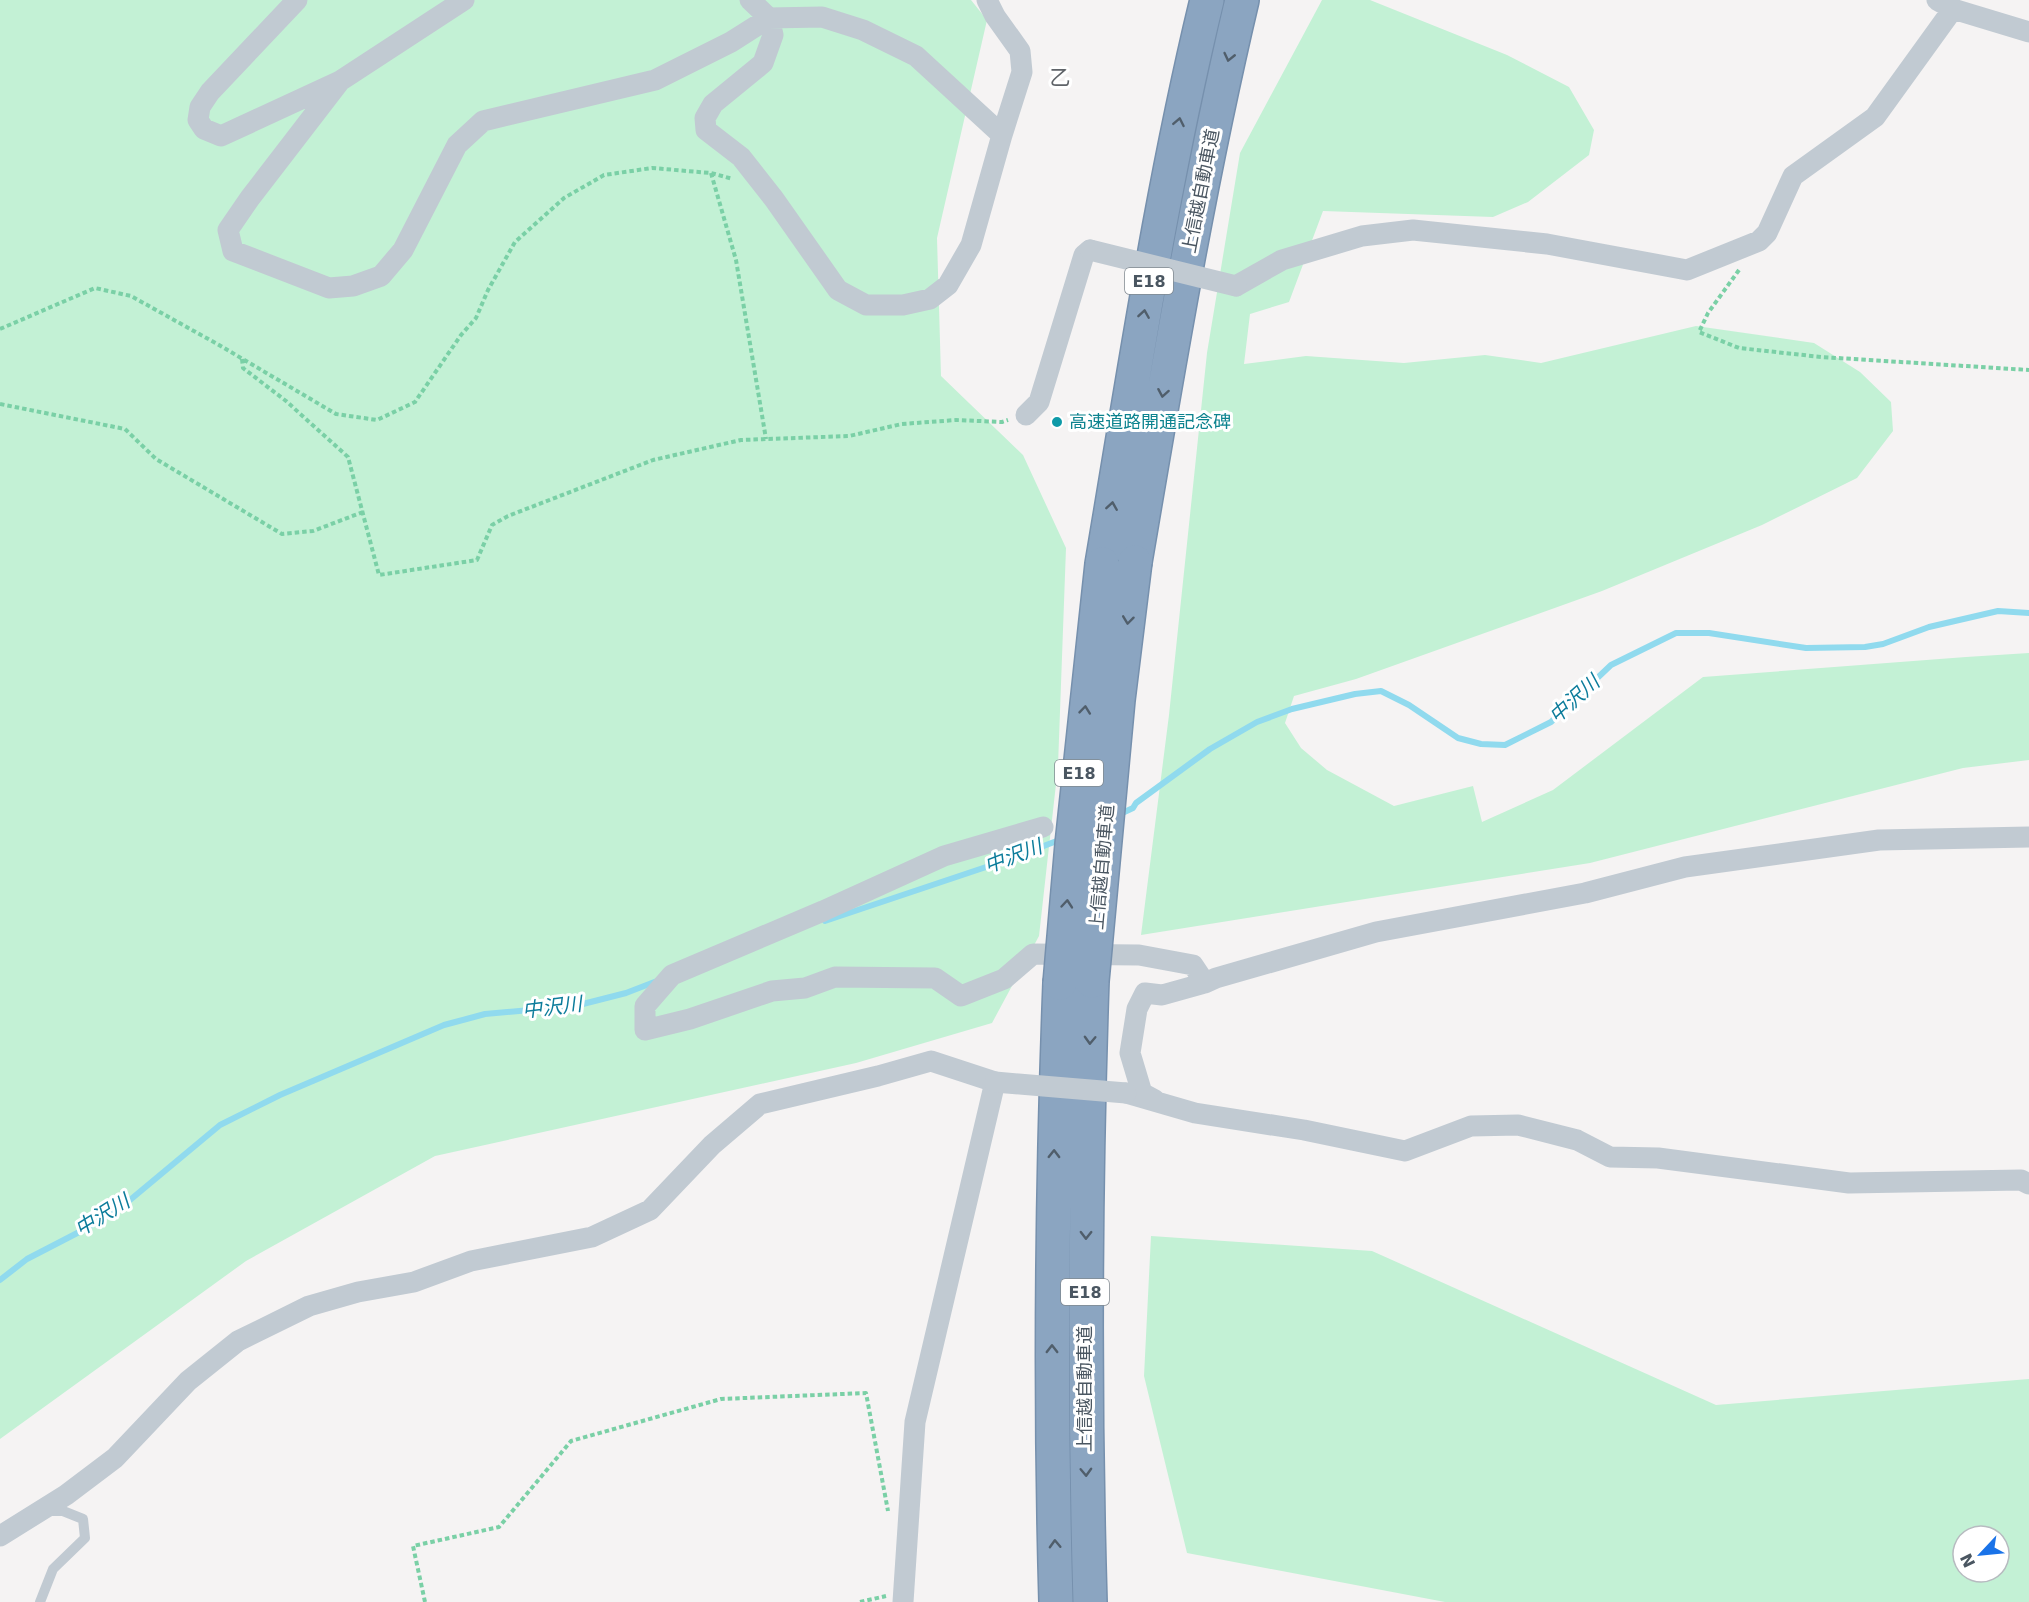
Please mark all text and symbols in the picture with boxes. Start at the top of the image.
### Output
one-way arrow [1223,52,1236,62]
district label: 乙 [1050,66,1071,90]
one-way arrow [1172,117,1185,127]
street label: 上信越自動車道 [1178,127,1223,255]
road number: E18 [1125,268,1173,294]
one-way arrow [1137,309,1149,318]
one-way arrow [1158,388,1170,397]
place label: 高速道路開通記念碑 [1069,411,1231,432]
marker: 高速道路開通記念碑 [1050,415,1064,429]
one-way arrow [1105,501,1118,511]
one-way arrow [1122,616,1134,625]
water label: 中沢川 [1544,669,1606,728]
one-way arrow [1078,705,1091,714]
road number: E18 [1055,760,1103,786]
street label: 上信越自動車道 [1086,803,1117,931]
water label: 中沢川 [981,833,1047,878]
one-way arrow [1060,899,1073,908]
water label: 中沢川 [521,991,585,1023]
one-way arrow [1084,1035,1096,1044]
one-way arrow [1048,1149,1060,1158]
water label: 中沢川 [70,1188,135,1241]
one-way arrow [1080,1230,1092,1239]
road number: E18 [1061,1279,1109,1305]
street label: 上信越自動車道 [1074,1326,1095,1452]
one-way arrow [1046,1344,1058,1353]
one-way arrow [1080,1467,1093,1476]
north arrow [1951,1524,2011,1584]
one-way arrow [1048,1539,1061,1548]
text: N [1956,1550,1979,1571]

